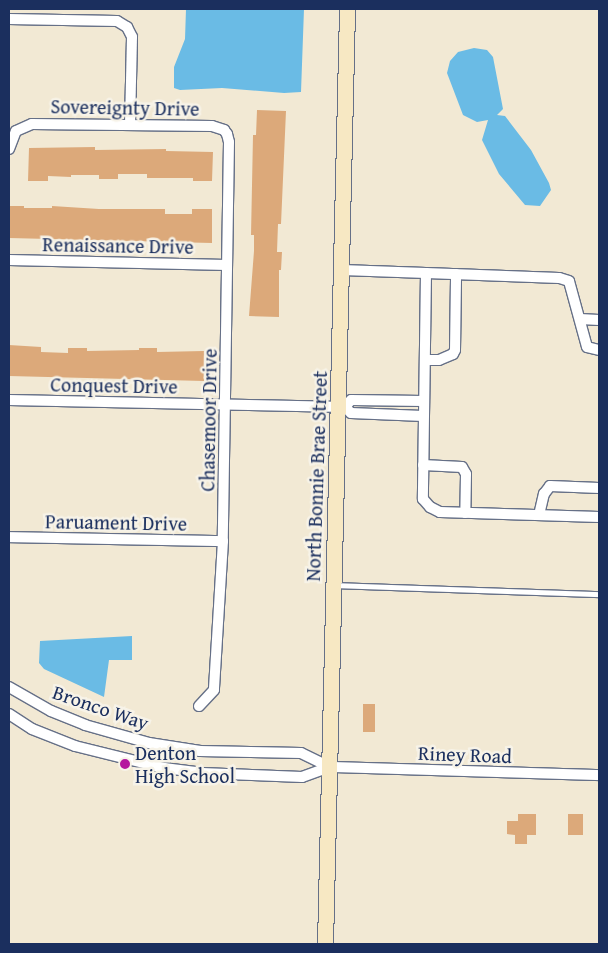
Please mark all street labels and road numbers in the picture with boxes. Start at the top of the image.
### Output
street label: Sovereignty Drive [50,94,200,120]
street label: Renaissance Drive [42,232,194,258]
street label: Chasemoor Drive [195,348,221,492]
street label: North Bonnie Brae Street [300,370,332,582]
street label: Conquest Drive [50,372,178,398]
street label: Paruament Drive [45,509,187,535]
street label: Bronco Way [50,679,152,735]
street label: Riney Road [418,740,512,768]

